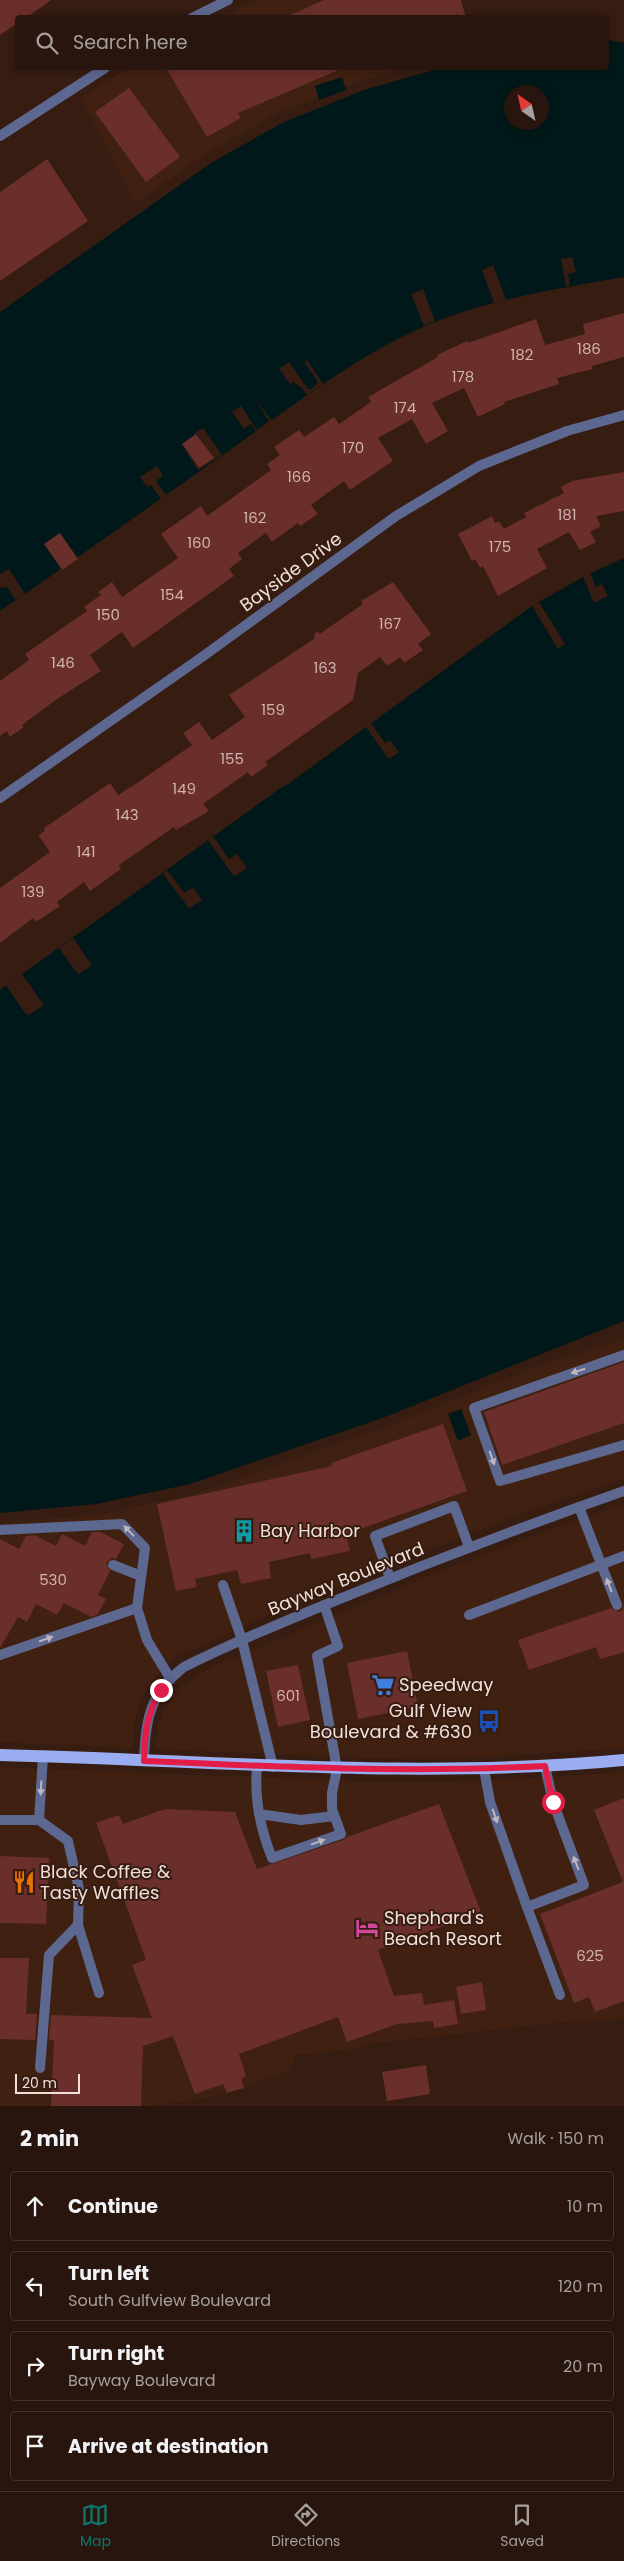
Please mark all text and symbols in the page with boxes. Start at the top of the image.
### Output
search box [15,15,609,70]
icon: search [33,29,61,57]
text: Search here [73,29,187,56]
north arrow [504,85,549,130]
house number: 186 [577,338,601,359]
house number: 182 [511,344,533,365]
house number: 178 [452,366,474,387]
house number: 174 [394,397,416,418]
house number: 170 [342,437,364,458]
house number: 166 [287,466,311,487]
house number: 181 [557,504,577,525]
house number: 162 [244,507,266,528]
street label: Bayside Drive [235,526,347,617]
house number: 160 [187,532,211,553]
house number: 175 [489,536,511,557]
house number: 154 [160,584,184,605]
house number: 150 [96,604,120,625]
house number: 167 [379,613,401,634]
house number: 146 [51,652,75,673]
house number: 163 [313,657,337,678]
house number: 159 [261,699,285,720]
house number: 155 [220,748,244,769]
house number: 149 [172,778,196,799]
house number: 143 [115,804,139,825]
house number: 141 [76,841,96,862]
house number: 139 [21,881,45,902]
one-way arrow [570,1367,585,1375]
one-way arrow [489,1450,496,1465]
building icon: Bay Harbor [231,1518,257,1544]
place label: Bay Harbor [260,1518,360,1543]
one-way arrow [123,1526,135,1538]
street label: Bayway Boulevard [264,1536,427,1621]
house number: 530 [39,1569,67,1590]
one-way arrow [605,1577,613,1592]
one-way arrow [39,1635,54,1643]
supermarket icon: Speedway [370,1672,396,1698]
place label: Speedway [399,1672,493,1697]
route end [150,1679,173,1702]
house number: 601 [276,1685,300,1706]
place label: Gulf View Boulevard & #630 [310,1698,472,1744]
bus stop icon: Gulf View Boulevard & #630 [476,1708,502,1734]
one-way arrow [37,1780,45,1796]
route start [542,1791,565,1814]
one-way arrow [492,1809,499,1824]
one-way arrow [311,1838,326,1845]
one-way arrow [572,1856,579,1871]
place label: Black Coffee & Tasty Waffles [40,1859,171,1905]
restaurant icon: Black Coffee & Tasty Waffles [11,1869,37,1895]
place label: Shephard's Beach Resort [384,1905,502,1951]
hotel icon: Shephard's Beach Resort [354,1915,380,1941]
house number: 625 [576,1945,604,1966]
scale bar [15,2071,80,2094]
text: 20 m [22,2073,57,2093]
text: 2 min [20,2124,79,2153]
text: Walk · 150 m [507,2127,604,2150]
icon: ahead [21,2192,49,2220]
text: Continue [68,2193,158,2220]
text: 10 m [567,2195,603,2218]
text: Turn left [68,2260,149,2287]
icon: left [21,2272,49,2300]
text: 120 m [558,2275,603,2298]
text: South Gulfview Boulevard [68,2289,271,2312]
text: Turn right [68,2340,164,2367]
icon: right [21,2352,49,2380]
text: 20 m [563,2355,603,2378]
text: Bayway Boulevard [68,2369,216,2392]
icon: arrive [21,2432,49,2460]
text: Arrive at destination [68,2433,269,2460]
tab: Map [80,2501,111,2552]
tab: Directions [271,2501,340,2552]
tab: Saved [500,2501,544,2552]

